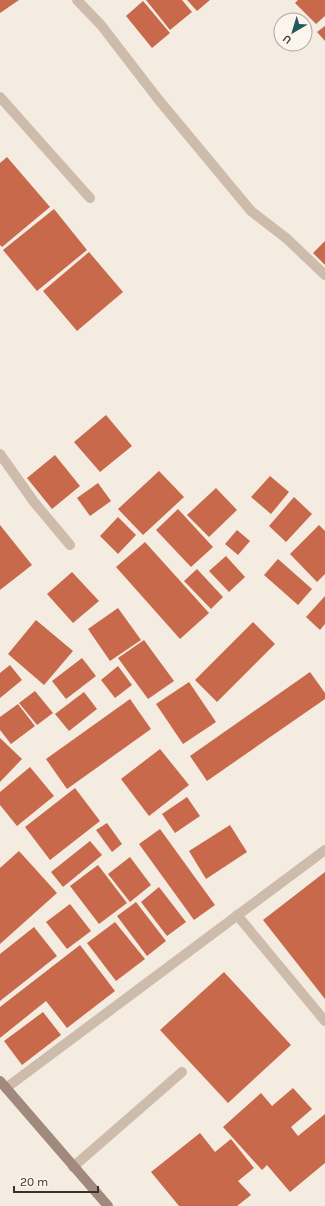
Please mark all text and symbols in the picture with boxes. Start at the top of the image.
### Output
north arrow [273,12,313,52]
text: U [280,32,294,47]
scale bar [14,1168,98,1194]
text: 20 m [20,1175,48,1189]

